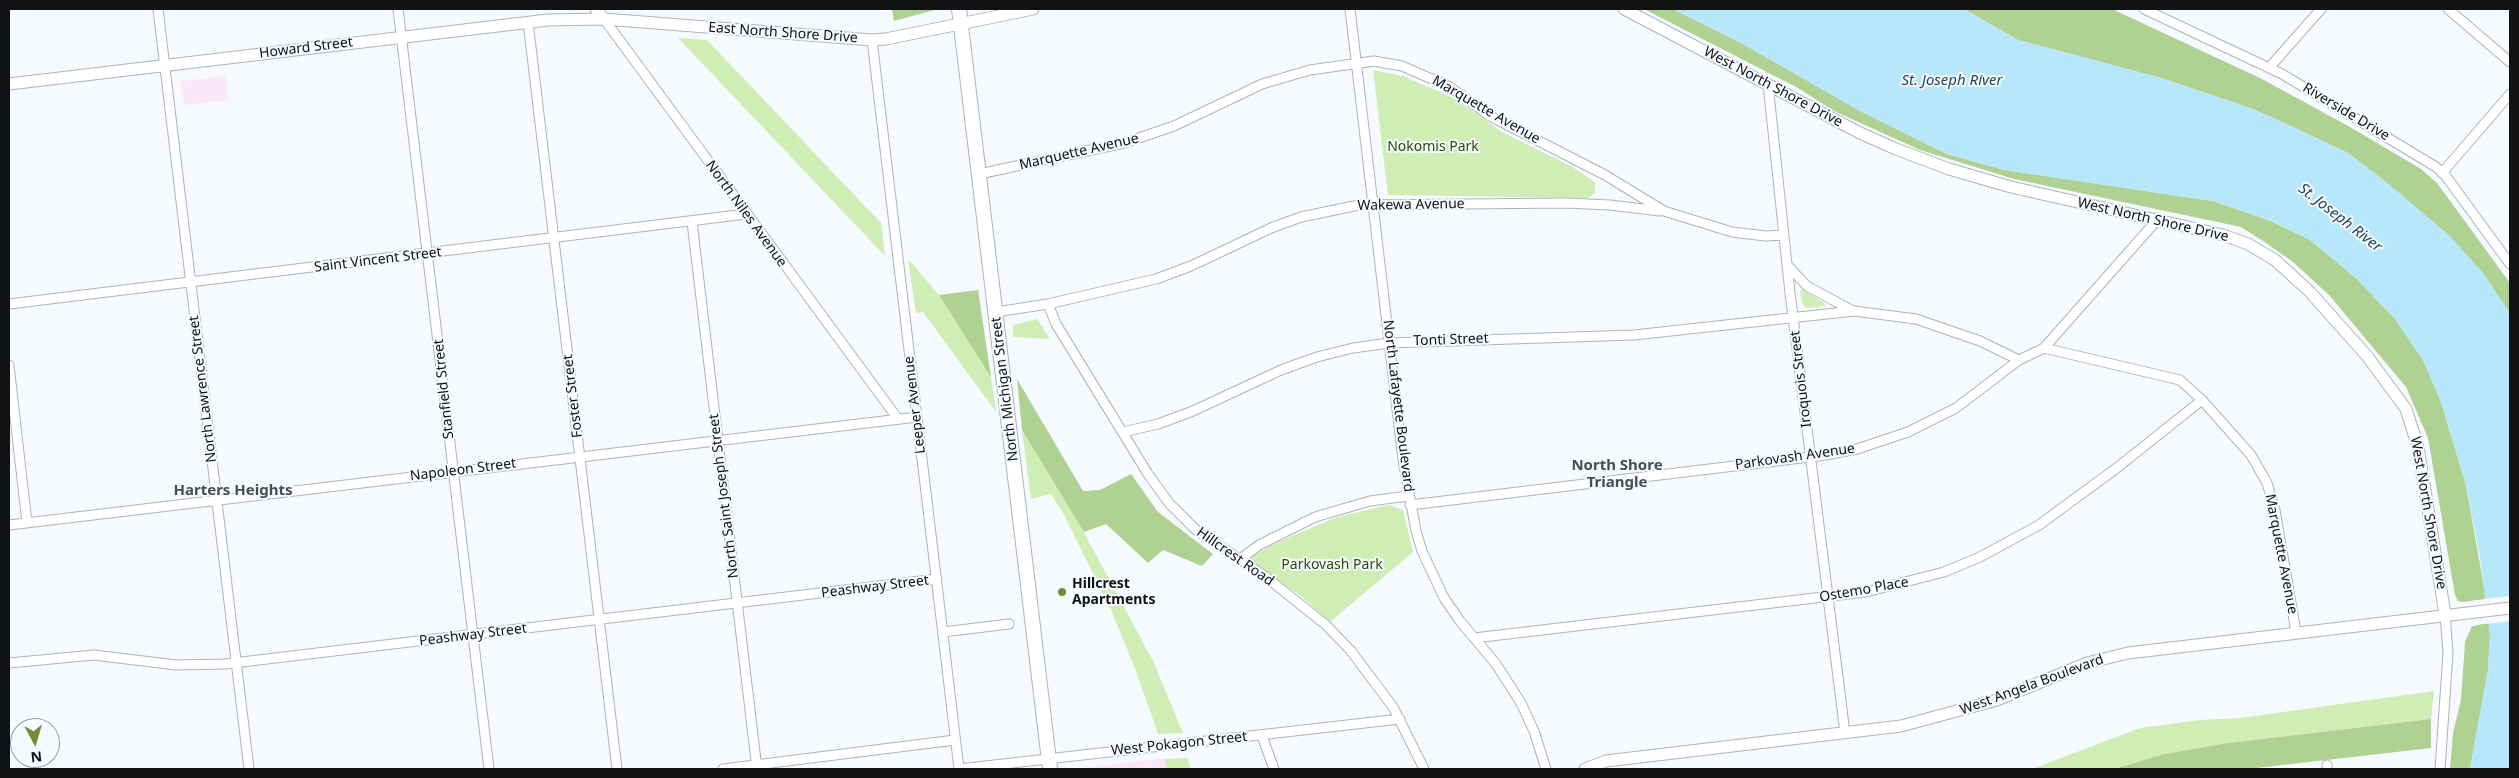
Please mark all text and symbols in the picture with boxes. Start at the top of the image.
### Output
street label: East North Shore Drive [708,19,858,47]
street label: Howard Street [258,34,354,62]
street label: West North Shore Drive [1701,43,1845,131]
street label: Marquette Avenue [1429,72,1543,148]
water label: St. Joseph River [1902,72,2002,90]
street label: Riverside Drive [2300,80,2392,144]
street label: Marquette Avenue [1018,130,1140,174]
park label: Nokomis Park [1387,139,1479,155]
street label: North Niles Avenue [702,157,790,271]
water label: St. Joseph River [2295,180,2385,256]
street label: West North Shore Drive [2076,194,2230,246]
street label: Wakewa Avenue [1357,196,1465,214]
street label: Saint Vincent Street [313,244,443,276]
street label: North Lawrence Street [186,315,220,463]
street label: North Michigan Street [988,316,1022,462]
street label: North Lafayette Boulevard [1379,319,1417,493]
street label: Tonti Street [1413,330,1489,350]
street label: Iroquois Street [1787,330,1815,428]
street label: Stanfield Street [430,338,458,440]
street label: Foster Street [560,353,586,439]
street label: Leeper Avenue [901,355,929,455]
street label: North Saint Joseph Street [706,413,742,579]
street label: West North Shore Drive [2406,435,2450,591]
street label: Parkovash Avenue [1734,440,1856,474]
street label: Napoleon Street [409,455,517,485]
district label: North Shore Triangle [1571,457,1663,492]
district label: Harters Heights [174,482,292,500]
street label: Marquette Avenue [2261,493,2301,615]
street label: Hillcrest Road [1193,524,1277,590]
park label: Parkovash Park [1281,557,1383,573]
street label: Peashway Street [820,572,930,602]
street label: Ostemo Place [1818,574,1910,606]
place label: Hillcrest Apartments [1072,576,1155,608]
marker: Hillcrest Apartments [1056,586,1068,598]
street label: Peashway Street [418,620,528,650]
street label: West Angela Boulevard [1958,651,2106,719]
north arrow [10,718,60,768]
street label: West Pokagon Street [1110,728,1248,760]
text: N [30,747,43,767]

